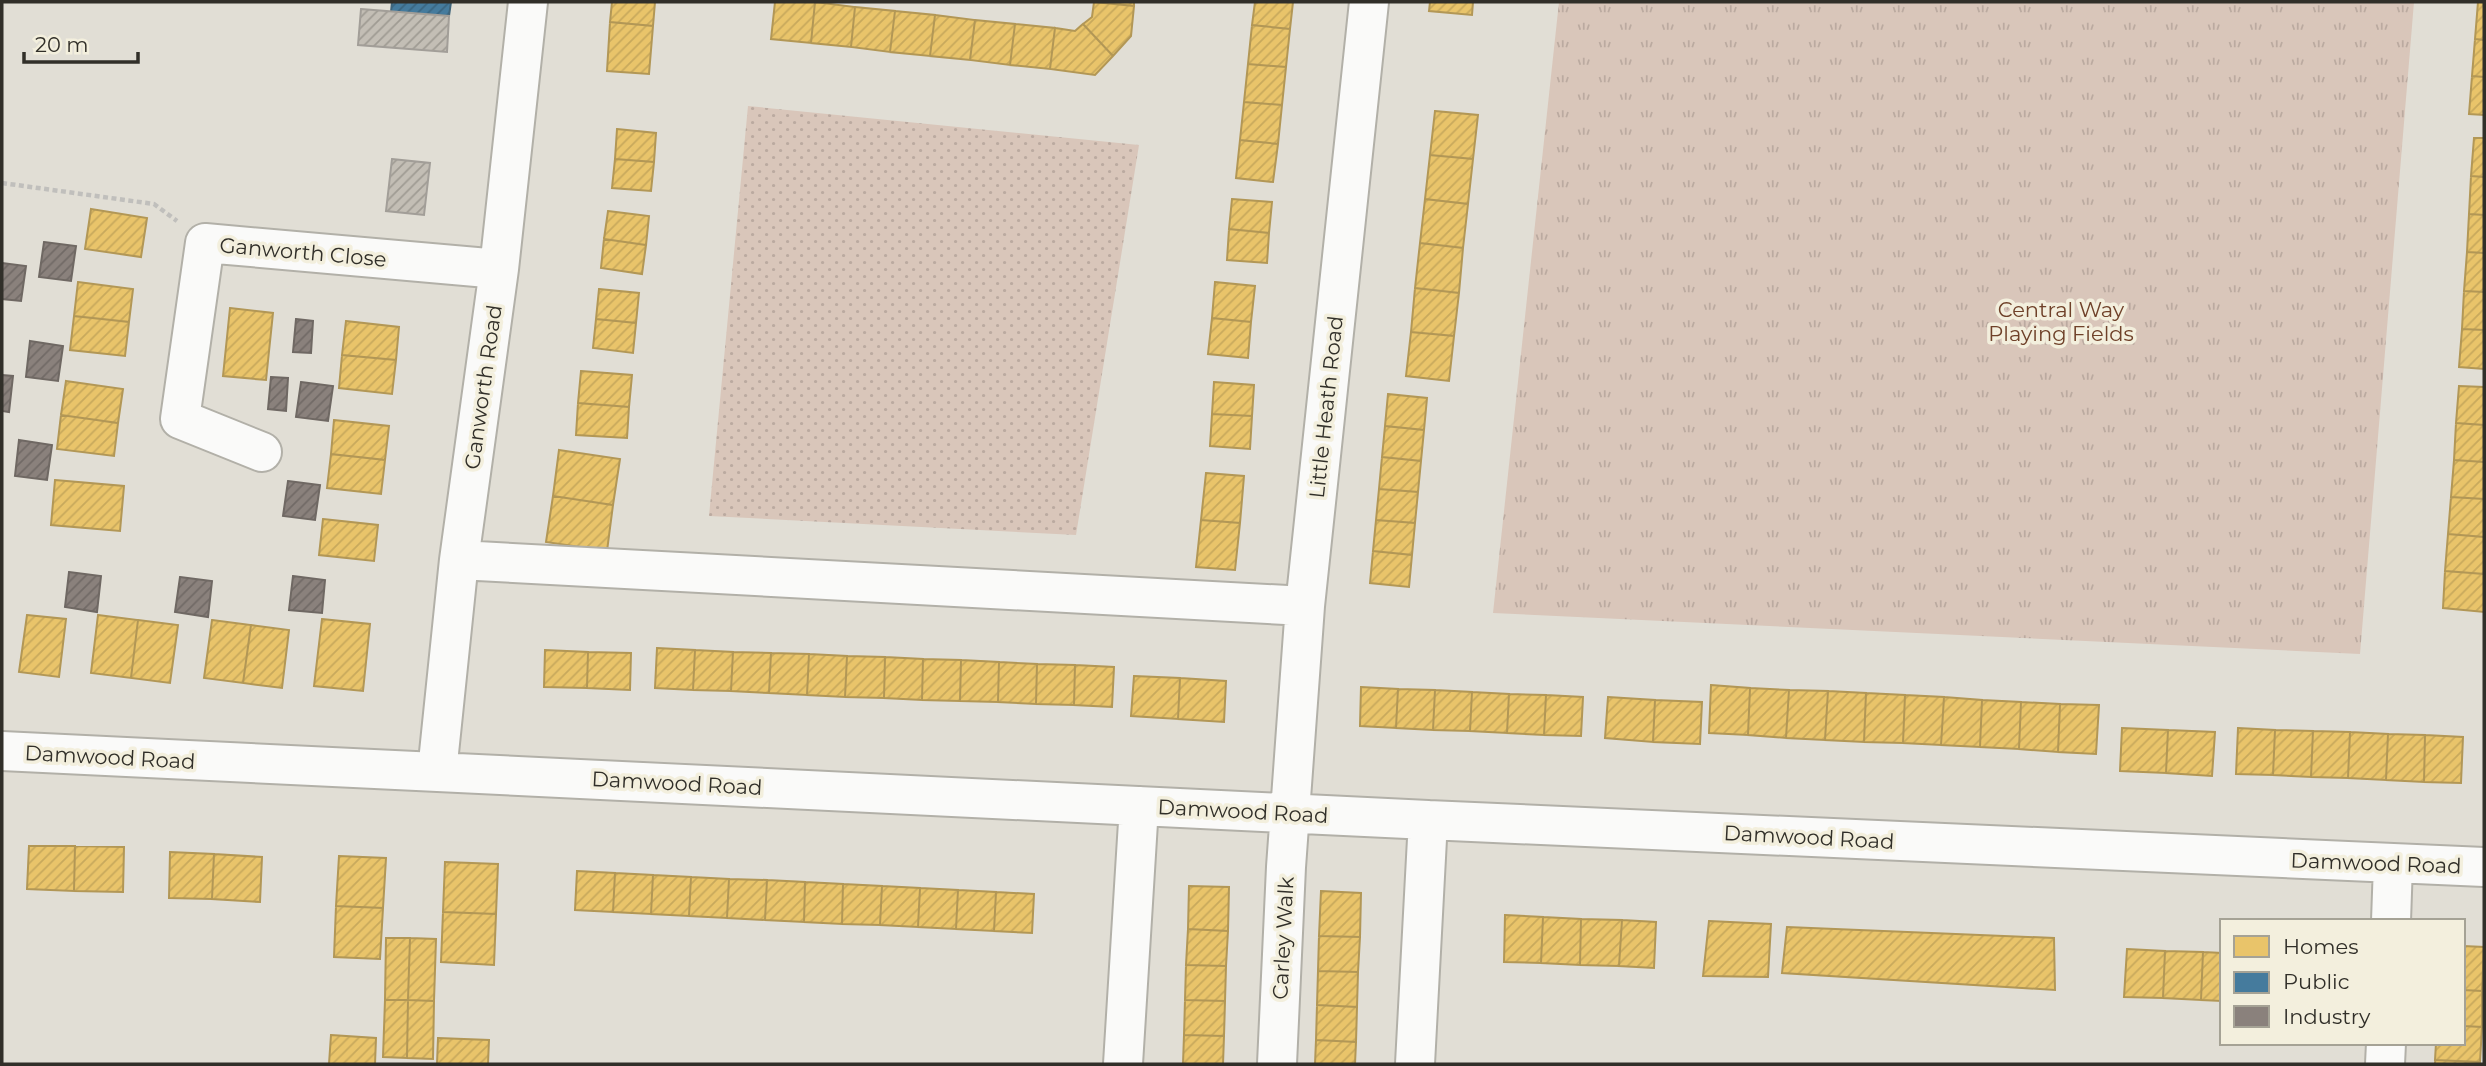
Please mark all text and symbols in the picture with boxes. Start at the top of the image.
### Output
scale bar [24,21,138,65]
text: 20 m [35,32,89,57]
street label: Ganworth Close [218,232,388,272]
park label: Central Way Playing Fields [1988,297,2134,346]
street label: Ganworth Road [459,303,507,471]
street label: Little Heath Road [1304,314,1348,500]
street label: Damwood Road [24,740,196,774]
street label: Damwood Road [591,766,763,800]
street label: Damwood Road [1157,794,1329,828]
street label: Damwood Road [1723,820,1895,854]
street label: Damwood Road [2290,848,2462,878]
street label: Carley Walk [1267,875,1299,1000]
legend [2220,919,2465,1045]
text: Homes [2283,934,2358,959]
text: Public [2283,969,2350,994]
text: Industry [2283,1004,2371,1029]

